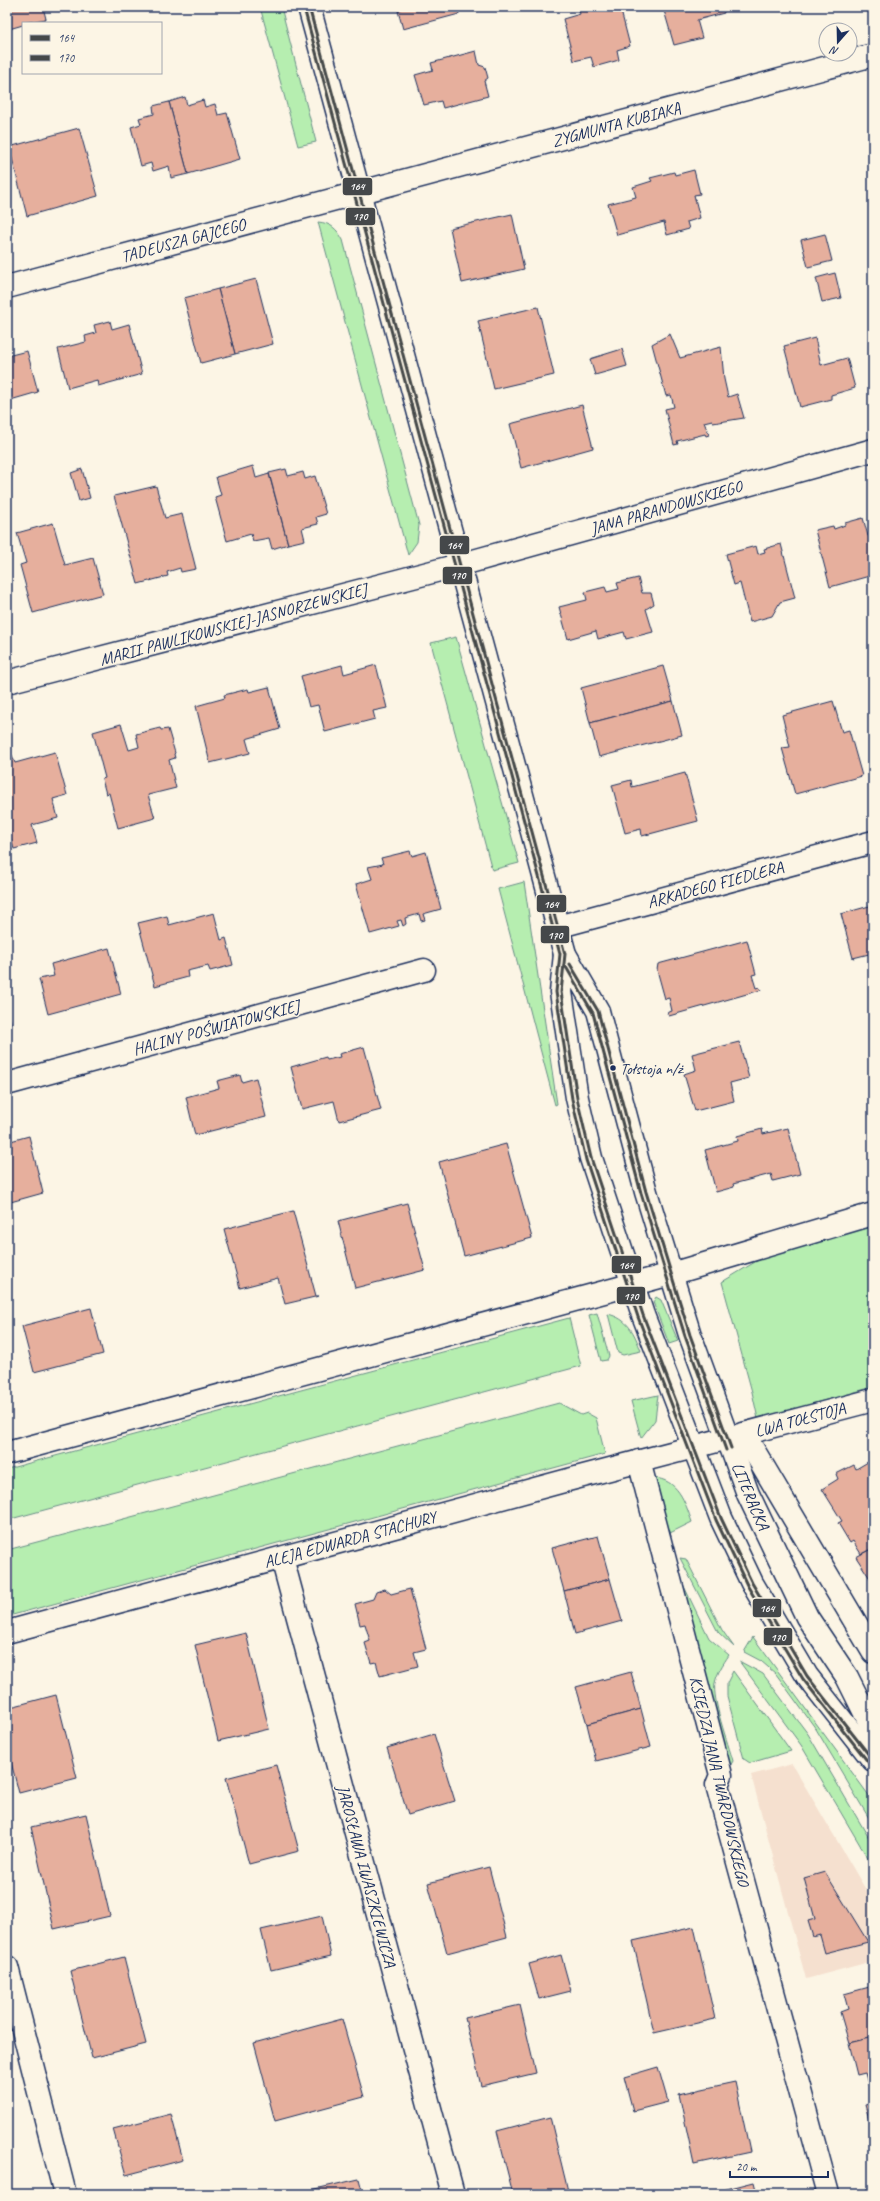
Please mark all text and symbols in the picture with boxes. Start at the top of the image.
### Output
legend [22,22,162,74]
north arrow [818,22,858,62]
text: 164 [58,30,76,46]
text: N [827,43,840,59]
text: 170 [58,50,76,66]
street label: ZYGMUNTA KUBIAKA [550,97,683,152]
line badge: 164 [342,177,373,196]
text: 164 [349,179,367,193]
line badge: 170 [345,207,376,226]
text: 170 [353,209,368,223]
street label: TADEUSZA GAJCEGO [119,213,250,267]
street label: JANA PARANDOWSKIEGO [587,475,746,539]
line badge: 164 [439,535,470,555]
text: 164 [446,538,464,552]
line badge: 170 [442,566,473,585]
text: 170 [451,568,466,582]
street label: MARII PAWLIKOWSKIEJ-JASNORZEWSKIEJ [97,578,372,670]
street label: ARKADEGO FIEDLERA [645,856,786,913]
line badge: 164 [536,894,567,913]
text: 164 [543,897,561,911]
line badge: 170 [540,925,570,944]
text: 170 [548,928,563,942]
street label: HALINY POŚWIATOWSKIEJ [130,993,304,1060]
place label: Tołstoja n/ż [620,1059,685,1079]
marker: Tołstoja n/ż [608,1063,618,1073]
line badge: 164 [611,1255,642,1274]
text: 164 [618,1258,636,1272]
line badge: 170 [616,1286,646,1305]
text: 170 [624,1289,639,1303]
street label: LWA TOŁSTOJA [753,1397,848,1442]
street label: LITERACKA [727,1459,775,1534]
street label: ALEJA EDWARDA STACHURY [262,1506,441,1573]
line badge: 164 [752,1598,782,1618]
text: 164 [759,1601,777,1615]
line badge: 170 [763,1627,793,1646]
text: 170 [771,1630,786,1644]
street label: KSIĘDZA JANA TWARDOWSKIEGO [685,1674,754,1890]
street label: JAROSŁAWA IWASZKIEWICZA [332,1782,401,1970]
scale bar [730,2153,828,2179]
text: 20 m [736,2159,758,2175]

